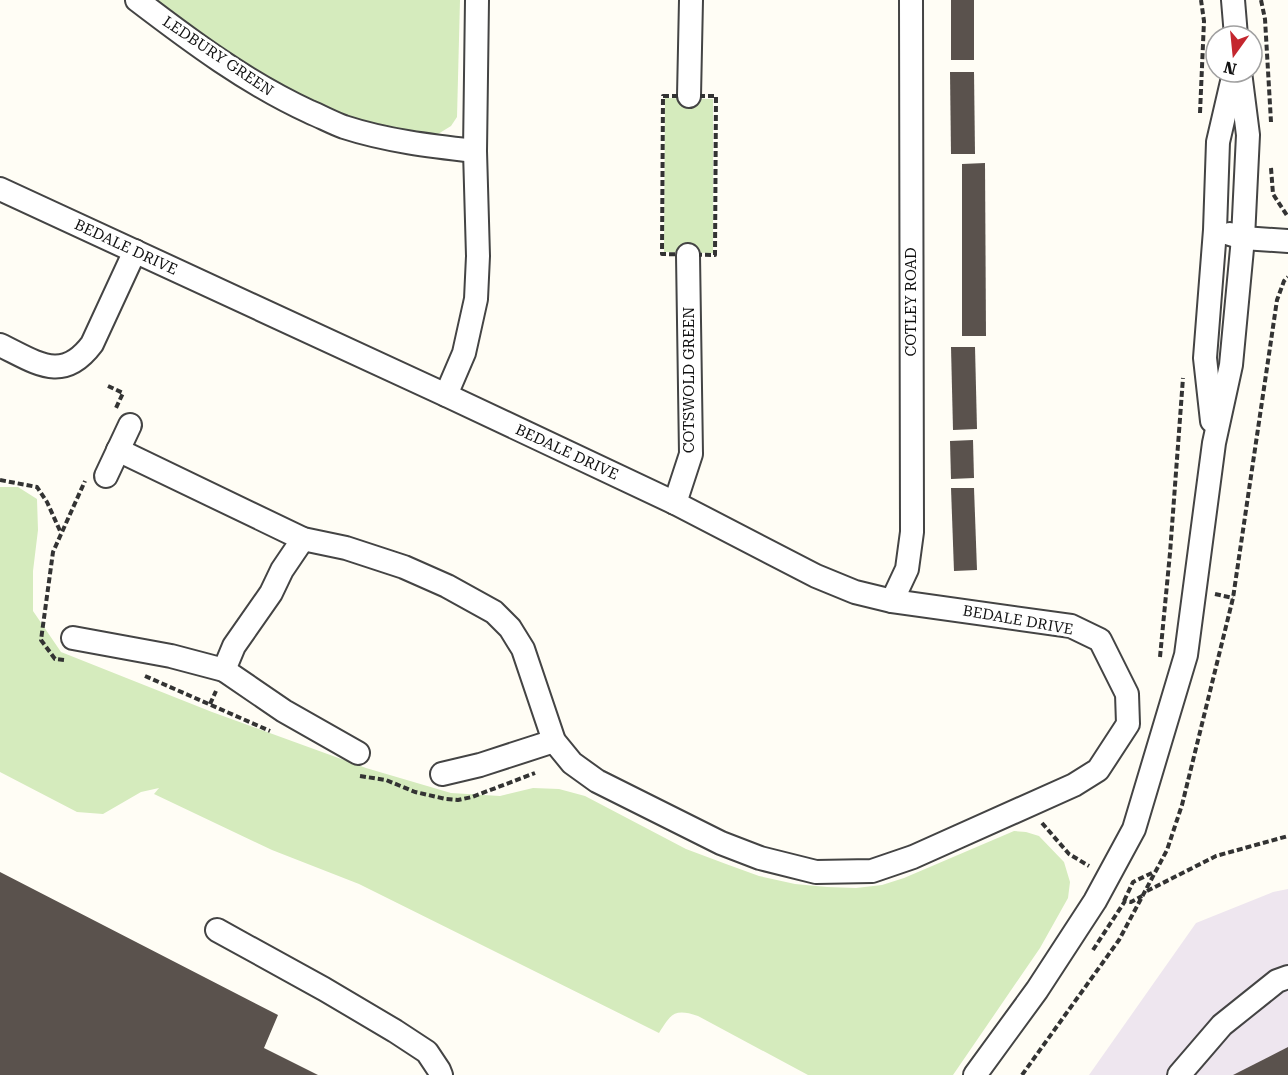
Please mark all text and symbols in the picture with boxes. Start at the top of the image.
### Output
street label: LEDBURY GREEN [159,12,277,100]
north arrow [1204,24,1264,84]
text: N [1222,57,1239,79]
street label: BEDALE DRIVE [71,215,181,279]
street label: COTLEY ROAD [902,247,920,357]
street label: COTSWOLD GREEN [680,307,698,453]
street label: BEDALE DRIVE [512,420,622,484]
street label: BEDALE DRIVE [961,601,1075,639]

